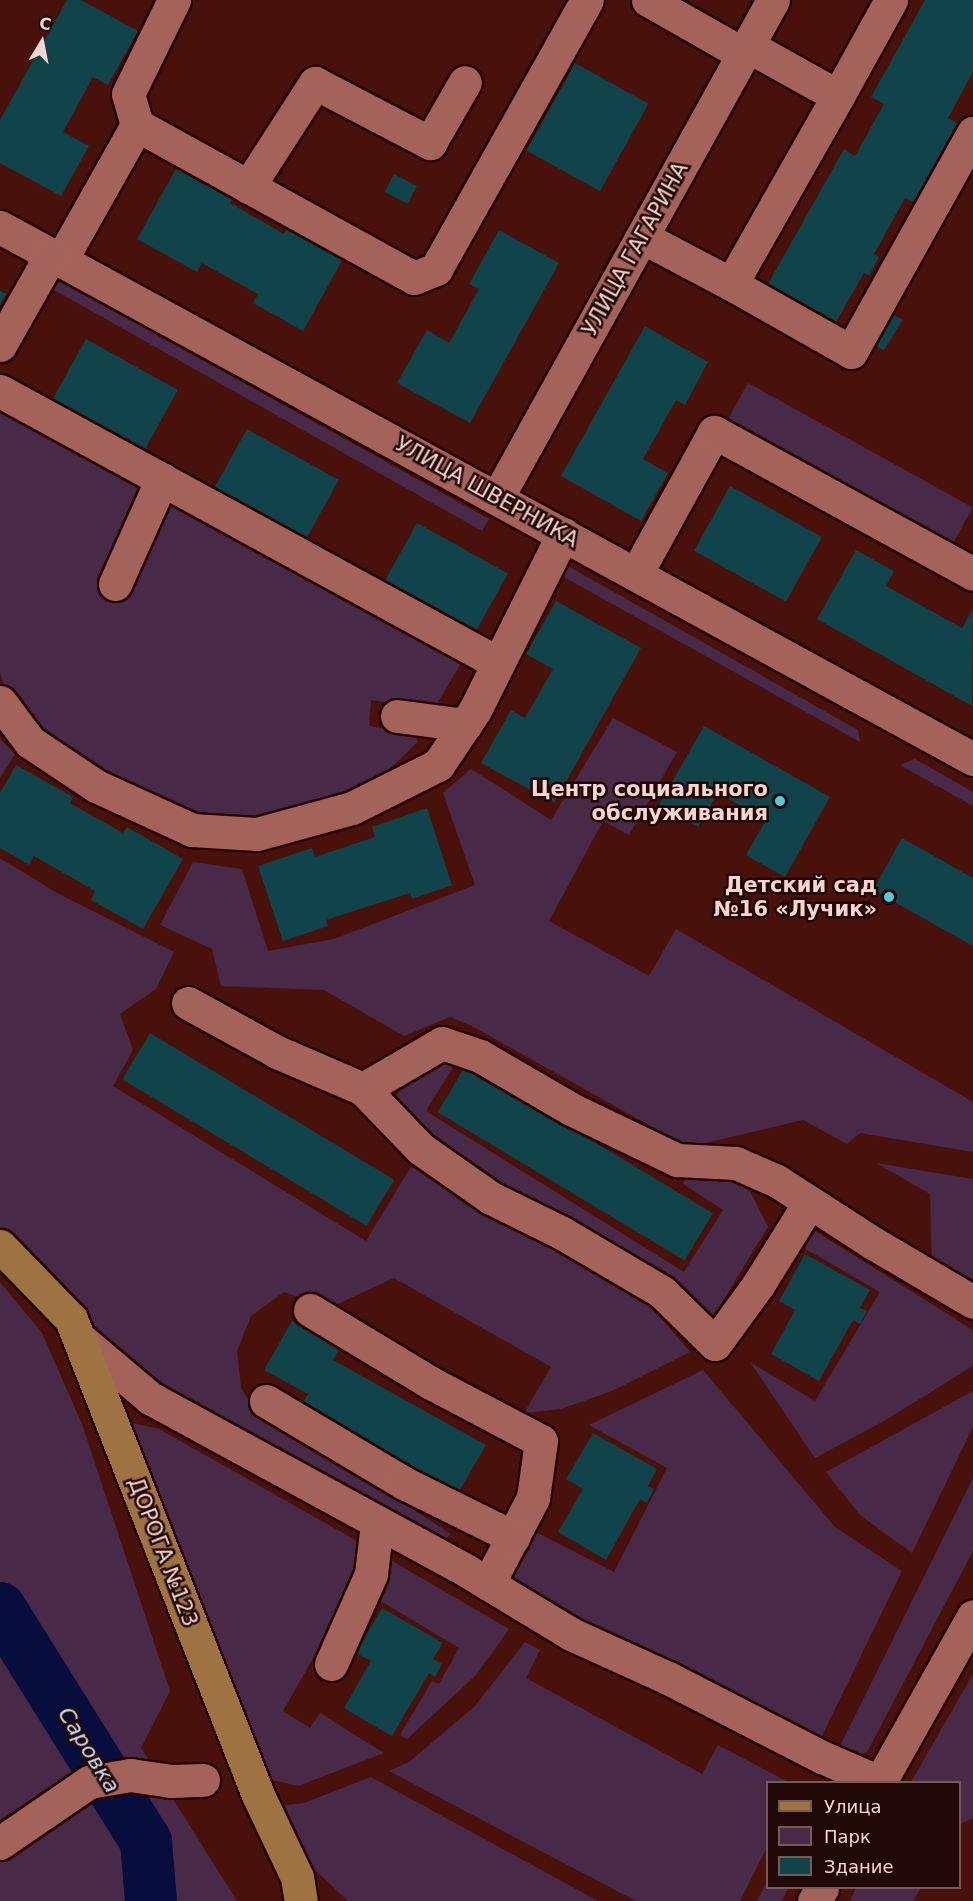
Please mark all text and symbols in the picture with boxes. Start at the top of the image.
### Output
north arrow [12,12,72,72]
text: С [38,13,53,34]
street label: УЛИЦА ГАГАРИНА [577,158,693,340]
street label: УЛИЦА ШВЕРНИКА [391,431,583,553]
place label: Центр социального обслуживания [531,776,768,826]
marker: Центр социального обслуживания [773,794,787,808]
place label: Детский сад №16 «Лучик» [714,872,877,922]
marker: Детский сад №16 «Лучик» [882,890,896,904]
street label: ДОРОГА №123 [123,1474,203,1630]
water label: Саровка [52,1702,126,1798]
legend [766,1781,961,1889]
text: Улица [824,1796,881,1817]
text: Парк [824,1826,871,1847]
text: Здание [824,1856,894,1877]

